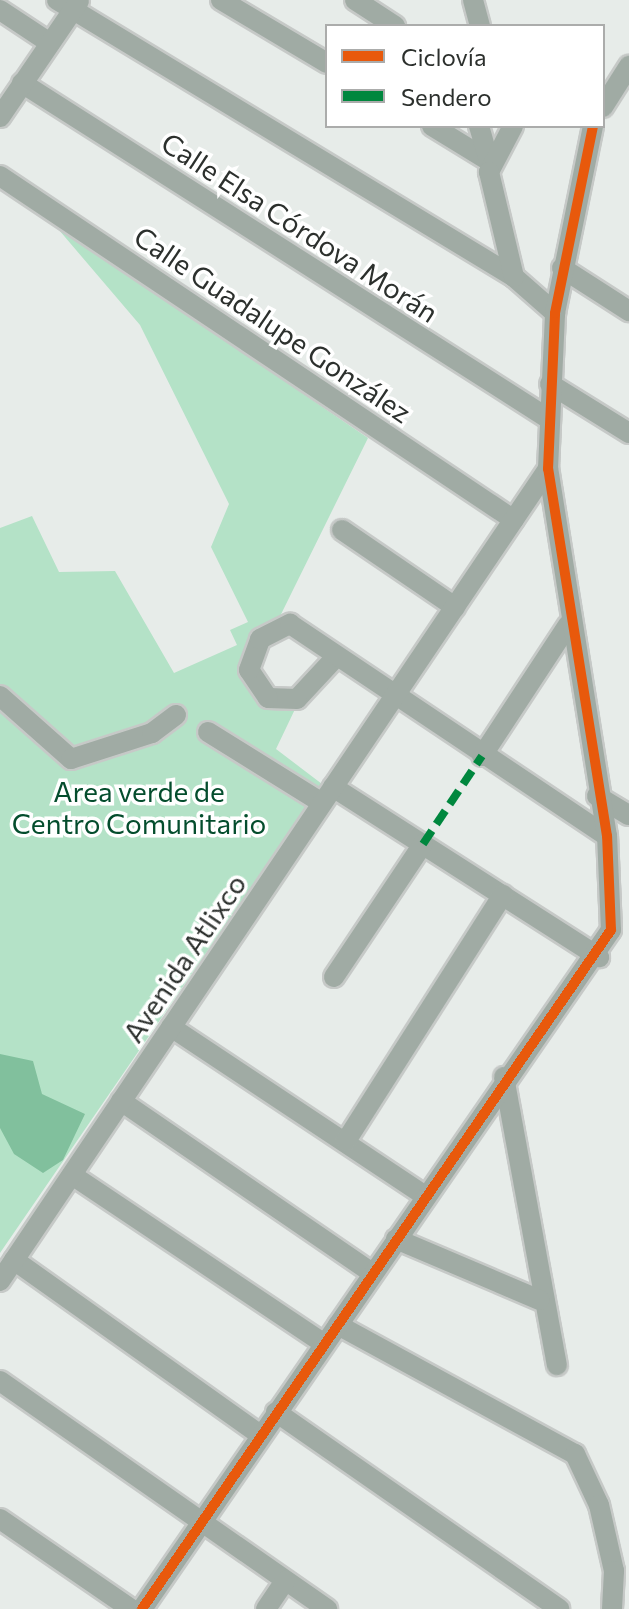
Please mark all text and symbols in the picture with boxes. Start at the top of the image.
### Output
legend [325,24,605,128]
text: Ciclovía [401,42,487,71]
text: Sendero [401,82,492,111]
street label: Calle Elsa Córdova Morán [156,125,444,329]
street label: Calle Guadalupe González [128,219,418,429]
park label: Area verde de Centro Comunitario [12,774,266,840]
street label: Avenida Atlixco [116,868,252,1048]

